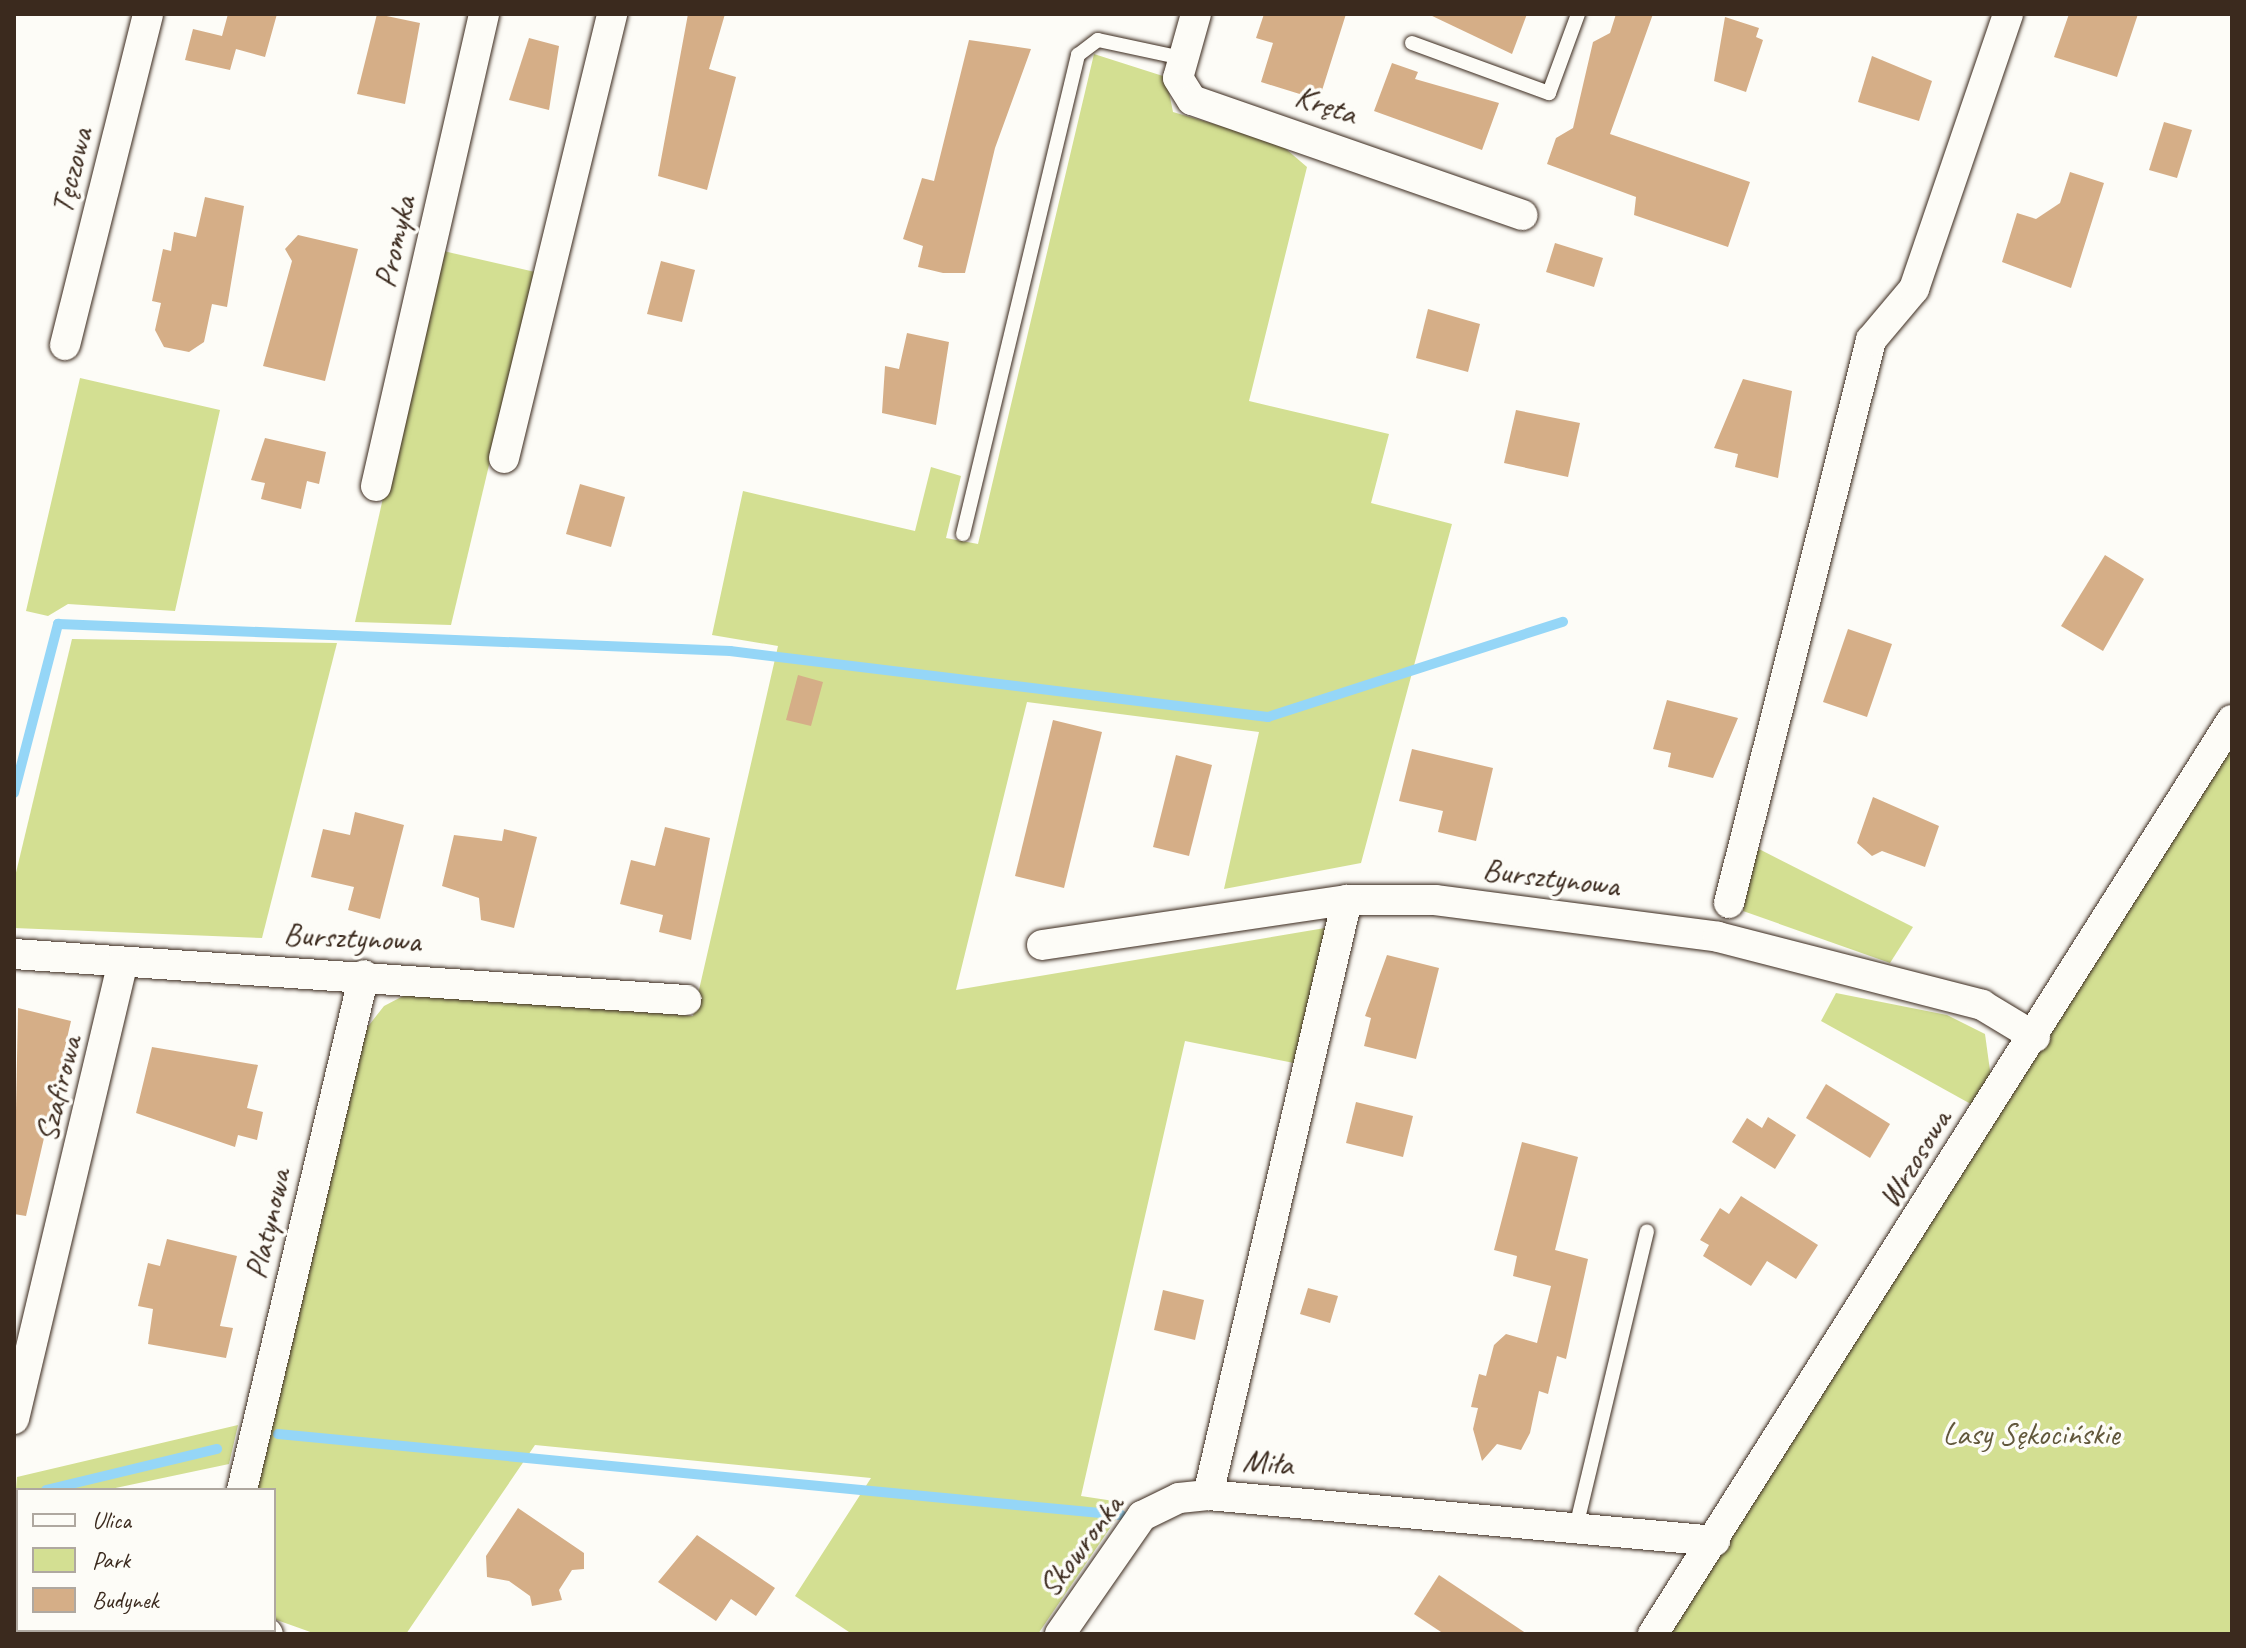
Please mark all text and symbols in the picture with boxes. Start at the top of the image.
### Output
street label: Kręta [1290,77,1362,133]
street label: Tęczowa [43,124,101,218]
street label: Promyka [366,193,424,291]
street label: Bursztynowa [1481,851,1621,905]
street label: Bursztynowa [282,915,422,961]
street label: Szafirowa [27,1032,91,1146]
street label: Wrzosowa [1870,1103,1960,1215]
street label: Platynowa [237,1165,299,1283]
park label: Lasy Sękocińskie [1942,1415,2120,1453]
street label: Miła [1241,1442,1295,1484]
street label: Skowronka [1030,1487,1132,1605]
legend [16,1488,276,1632]
text: Ulica [92,1505,131,1535]
text: Park [92,1545,130,1575]
text: Budynek [92,1585,158,1615]

